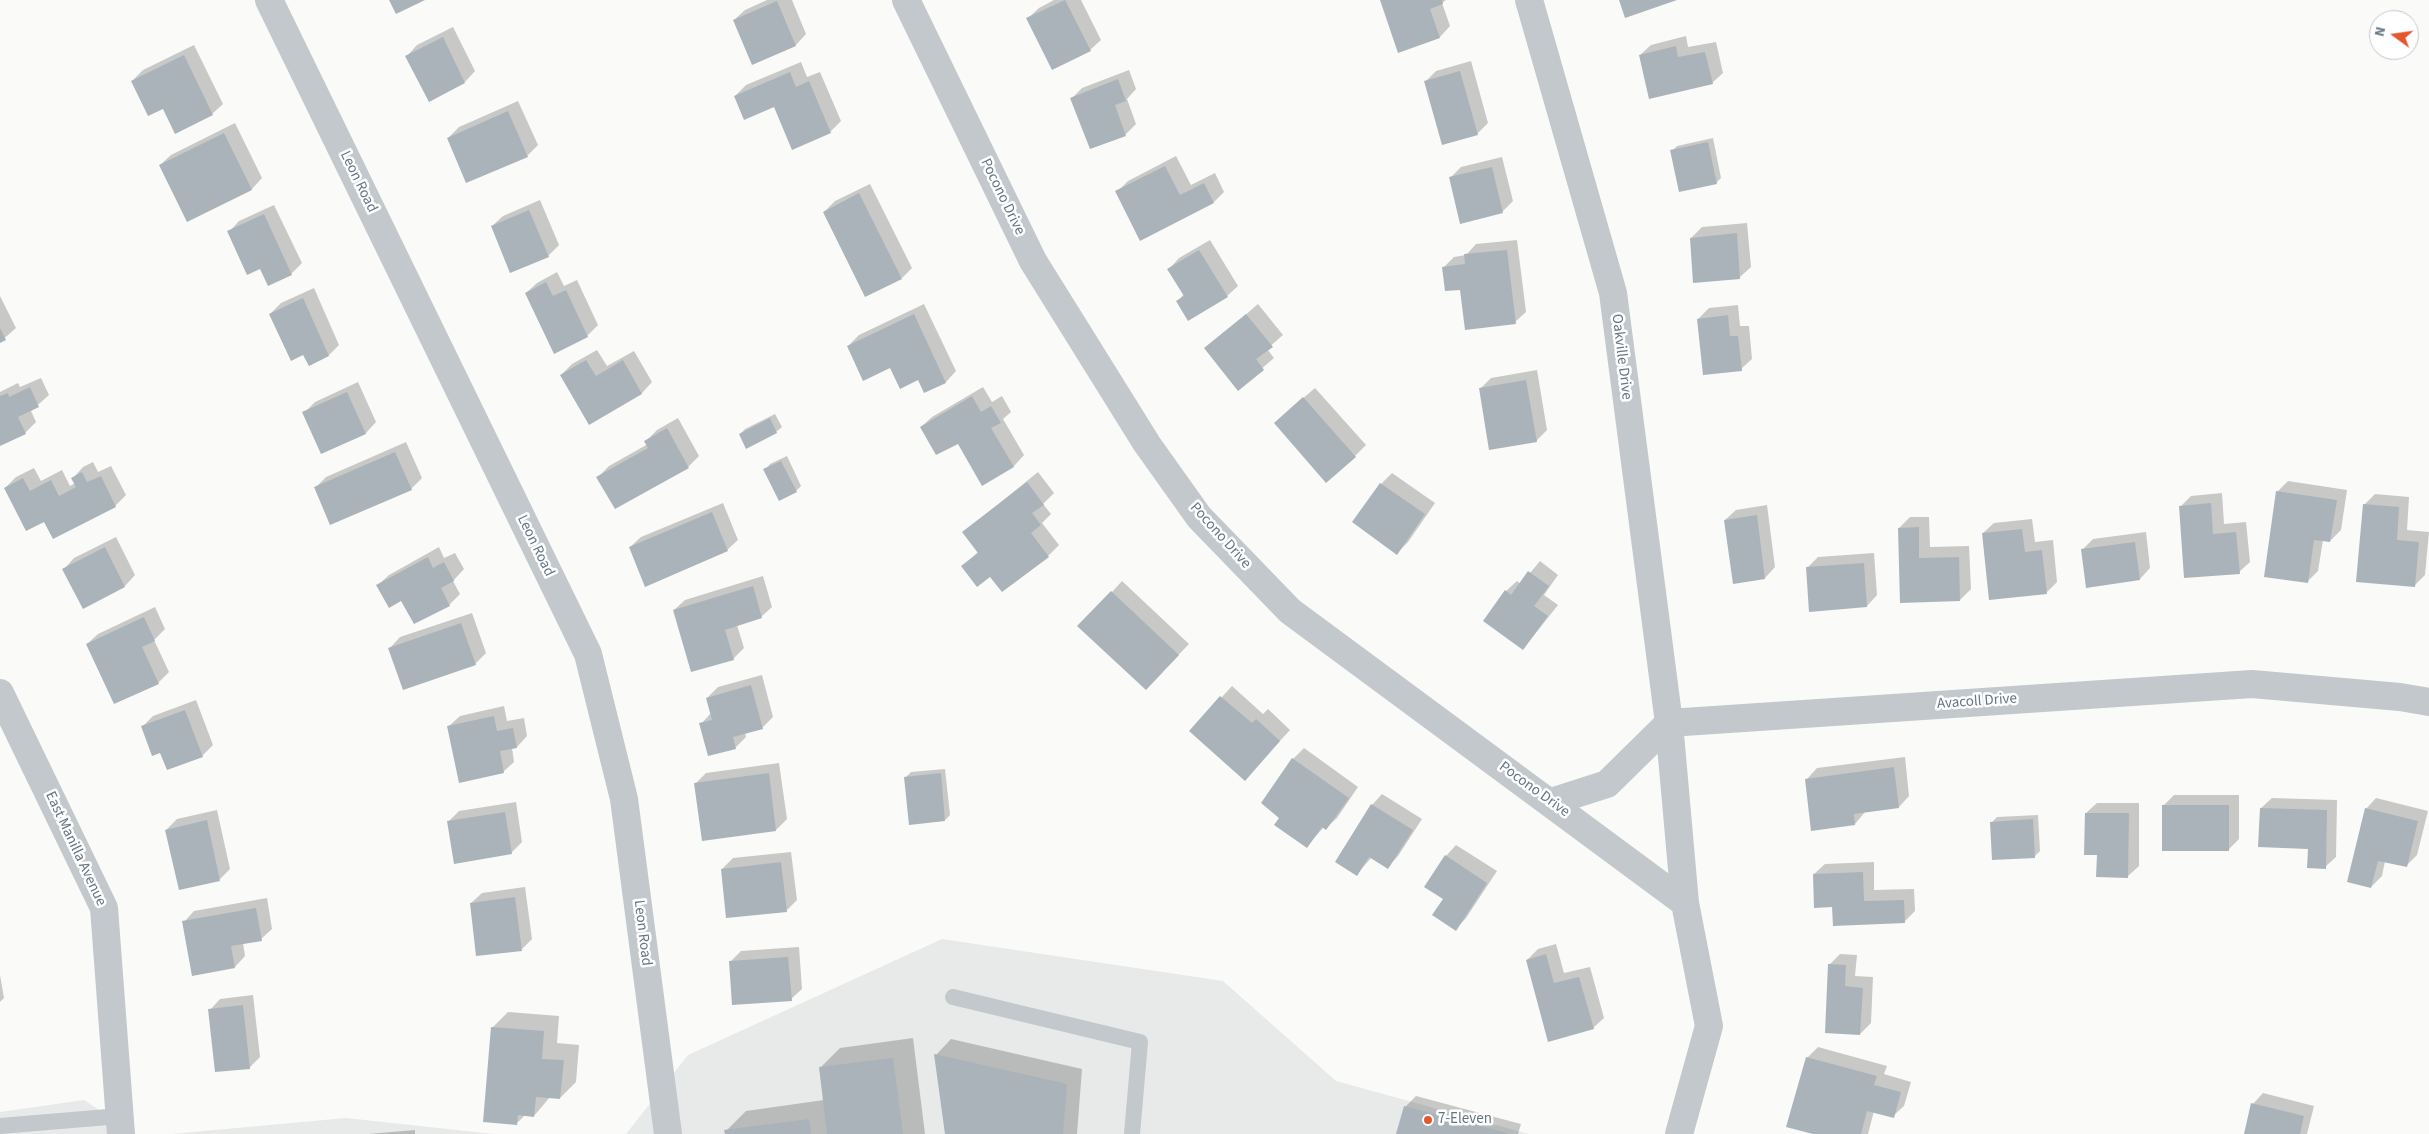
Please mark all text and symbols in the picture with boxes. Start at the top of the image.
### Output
north arrow [2369,10,2419,60]
text: N [2370,25,2391,39]
street label: Leon Road [335,148,381,216]
street label: Pocono Drive [976,156,1028,238]
street label: Oakville Drive [1607,313,1635,401]
street label: Pocono Drive [1186,499,1254,573]
street label: Leon Road [512,512,558,580]
street label: Avacoll Drive [1936,690,2018,714]
street label: Pocono Drive [1495,758,1573,822]
street label: East Manilla Avenue [41,789,109,909]
street label: Leon Road [629,899,655,967]
place label: 7-Eleven [1438,1111,1492,1129]
marker: 7-Eleven [1422,1114,1434,1126]

